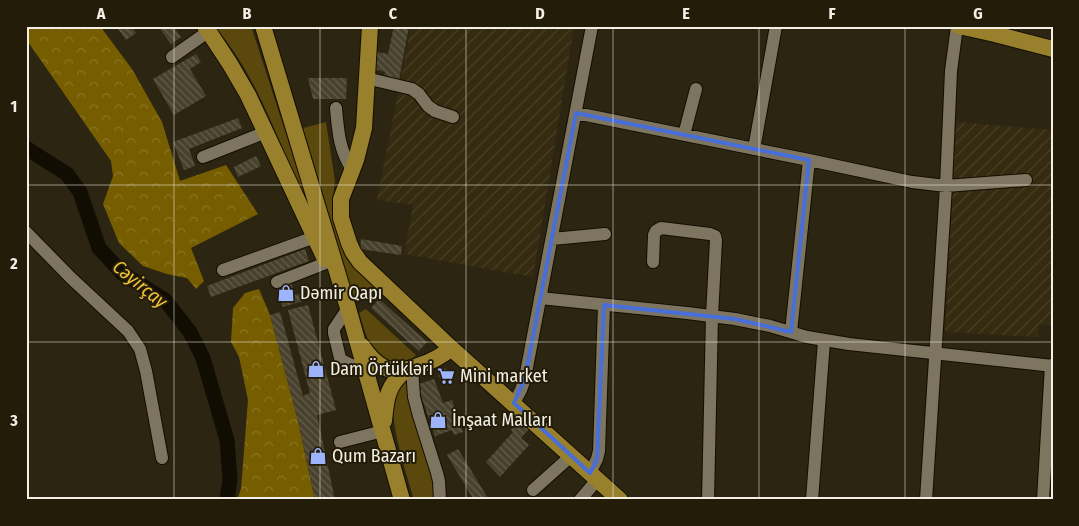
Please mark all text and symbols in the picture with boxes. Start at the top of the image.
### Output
text: A [96,4,106,23]
text: B [243,4,252,23]
text: C [389,4,398,23]
text: D [535,4,545,23]
text: E [682,4,690,23]
text: F [828,4,836,23]
text: G [973,4,983,23]
text: 1 [11,97,17,116]
text: 2 [9,254,18,273]
water label: Cəyirçay [108,255,172,313]
place label: Dəmir Qapı [300,282,382,304]
shop icon: Dəmir Qapı [276,283,296,303]
place label: Dam Örtükləri [330,358,433,380]
shop icon: Dam Örtükləri [306,359,326,379]
place label: Mini market [460,365,548,387]
supermarket icon: Mini market [436,366,456,386]
place label: İnşaat Malları [452,409,552,431]
shop icon: İnşaat Malları [428,410,448,430]
text: 3 [9,411,18,430]
place label: Qum Bazarı [332,445,416,467]
shop icon: Qum Bazarı [308,446,328,466]

